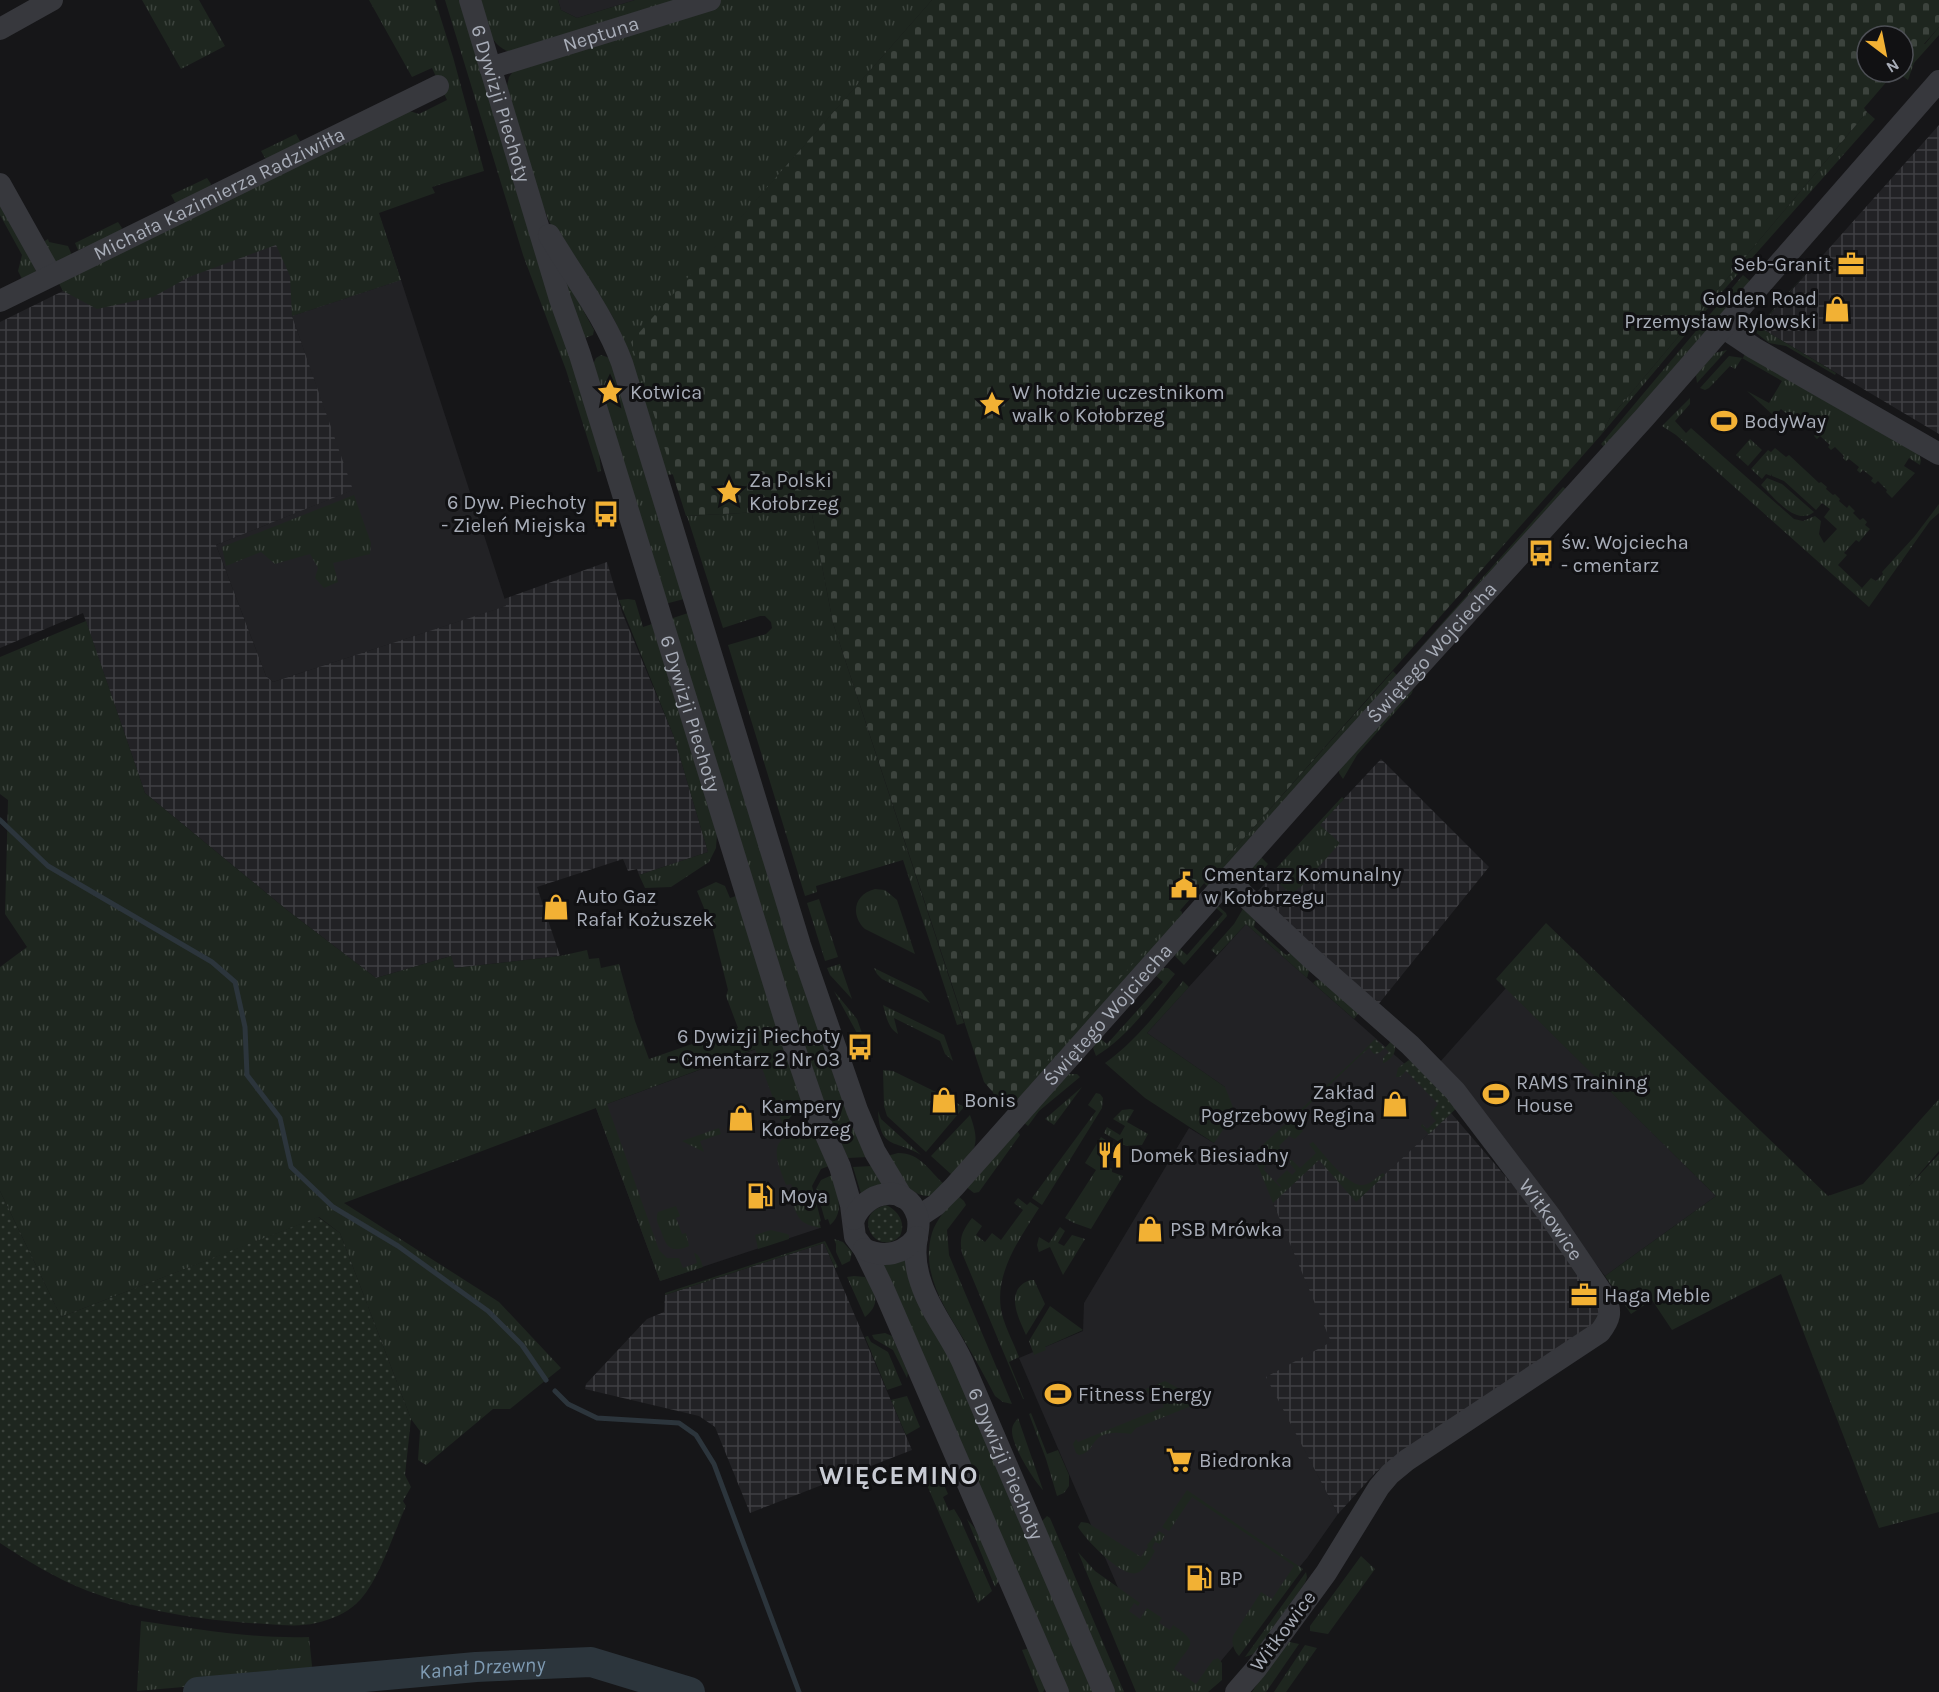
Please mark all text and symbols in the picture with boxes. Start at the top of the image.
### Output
street label: Neptuna [560,11,642,56]
street label: 6 Dywizji Piechoty [467,22,536,185]
north arrow [1855,24,1915,84]
text: N [1883,55,1903,77]
street label: Michała Kazimierza Radziwiłła [90,122,348,265]
office icon: Seb-Granit [1836,249,1866,279]
place label: Seb-Granit [1733,253,1831,276]
place label: Golden Road Przemysław Rylowski [1624,287,1817,333]
shop icon: Golden Road Przemysław Rylowski [1822,294,1852,324]
place icon: Kotwica [595,377,625,407]
place label: Kotwica [630,381,702,404]
place label: W hołdzie uczestnikom walk o Kołobrzeg [1012,381,1225,427]
place icon: W hołdzie uczestnikom walk o Kołobrzeg [977,389,1007,419]
sports icon: BodyWay [1709,406,1739,436]
place label: BodyWay [1744,410,1826,433]
place label: Za Polski Kołobrzeg [749,469,839,515]
place icon: Za Polski Kołobrzeg [714,477,744,507]
place label: 6 Dyw. Piechoty - Zieleń Miejska [441,491,586,537]
bus stop icon: 6 Dyw. Piechoty - Zieleń Miejska [591,499,621,529]
place label: św. Wojciecha - cmentarz [1561,531,1689,577]
bus stop icon: św. Wojciecha - cmentarz [1526,538,1556,568]
street label: Świętego Wojciecha [1361,577,1501,728]
street label: 6 Dywizji Piechoty [656,632,726,795]
place label: Cmentarz Komunalny w Kołobrzegu [1204,863,1401,909]
public building icon: Cmentarz Komunalny w Kołobrzegu [1169,870,1199,900]
place label: Auto Gaz Rafał Kożuszek [576,885,714,931]
shop icon: Auto Gaz Rafał Kożuszek [541,892,571,922]
street label: Świętego Wojciecha [1038,939,1177,1090]
place label: 6 Dywizji Piechoty - Cmentarz 2 Nr 03 [669,1025,840,1071]
bus stop icon: 6 Dywizji Piechoty - Cmentarz 2 Nr 03 [845,1032,875,1062]
place label: RAMS Training House [1516,1071,1648,1117]
sports icon: RAMS Training House [1481,1079,1511,1109]
place label: Zakład Pogrzebowy Regina [1201,1081,1375,1127]
shop icon: Bonis [929,1085,959,1115]
place label: Bonis [964,1089,1016,1112]
shop icon: Zakład Pogrzebowy Regina [1380,1089,1410,1119]
place label: Kampery Kołobrzeg [761,1095,851,1141]
shop icon: Kampery Kołobrzeg [726,1103,756,1133]
restaurant icon: Domek Biesiadny [1095,1140,1125,1170]
place label: Domek Biesiadny [1130,1144,1289,1167]
street label: Witkowice [1514,1174,1588,1265]
fuel station icon: Moya [745,1181,775,1211]
place label: Moya [780,1185,828,1208]
shop icon: PSB Mrówka [1135,1214,1165,1244]
place label: PSB Mrówka [1170,1218,1282,1241]
office icon: Haga Meble [1569,1280,1599,1310]
place label: Haga Meble [1604,1284,1710,1307]
sports icon: Fitness Energy [1043,1379,1073,1409]
place label: Fitness Energy [1078,1383,1211,1406]
street label: 6 Dywizji Piechoty [963,1384,1049,1543]
supermarket icon: Biedronka [1164,1445,1194,1475]
place label: Biedronka [1199,1449,1292,1472]
district label: WIĘCEMINO [819,1460,979,1491]
fuel station icon: BP [1184,1563,1214,1593]
place label: BP [1219,1567,1243,1590]
street label: Witkowice [1245,1586,1321,1676]
water label: Kanał Drzewny [418,1652,546,1684]

